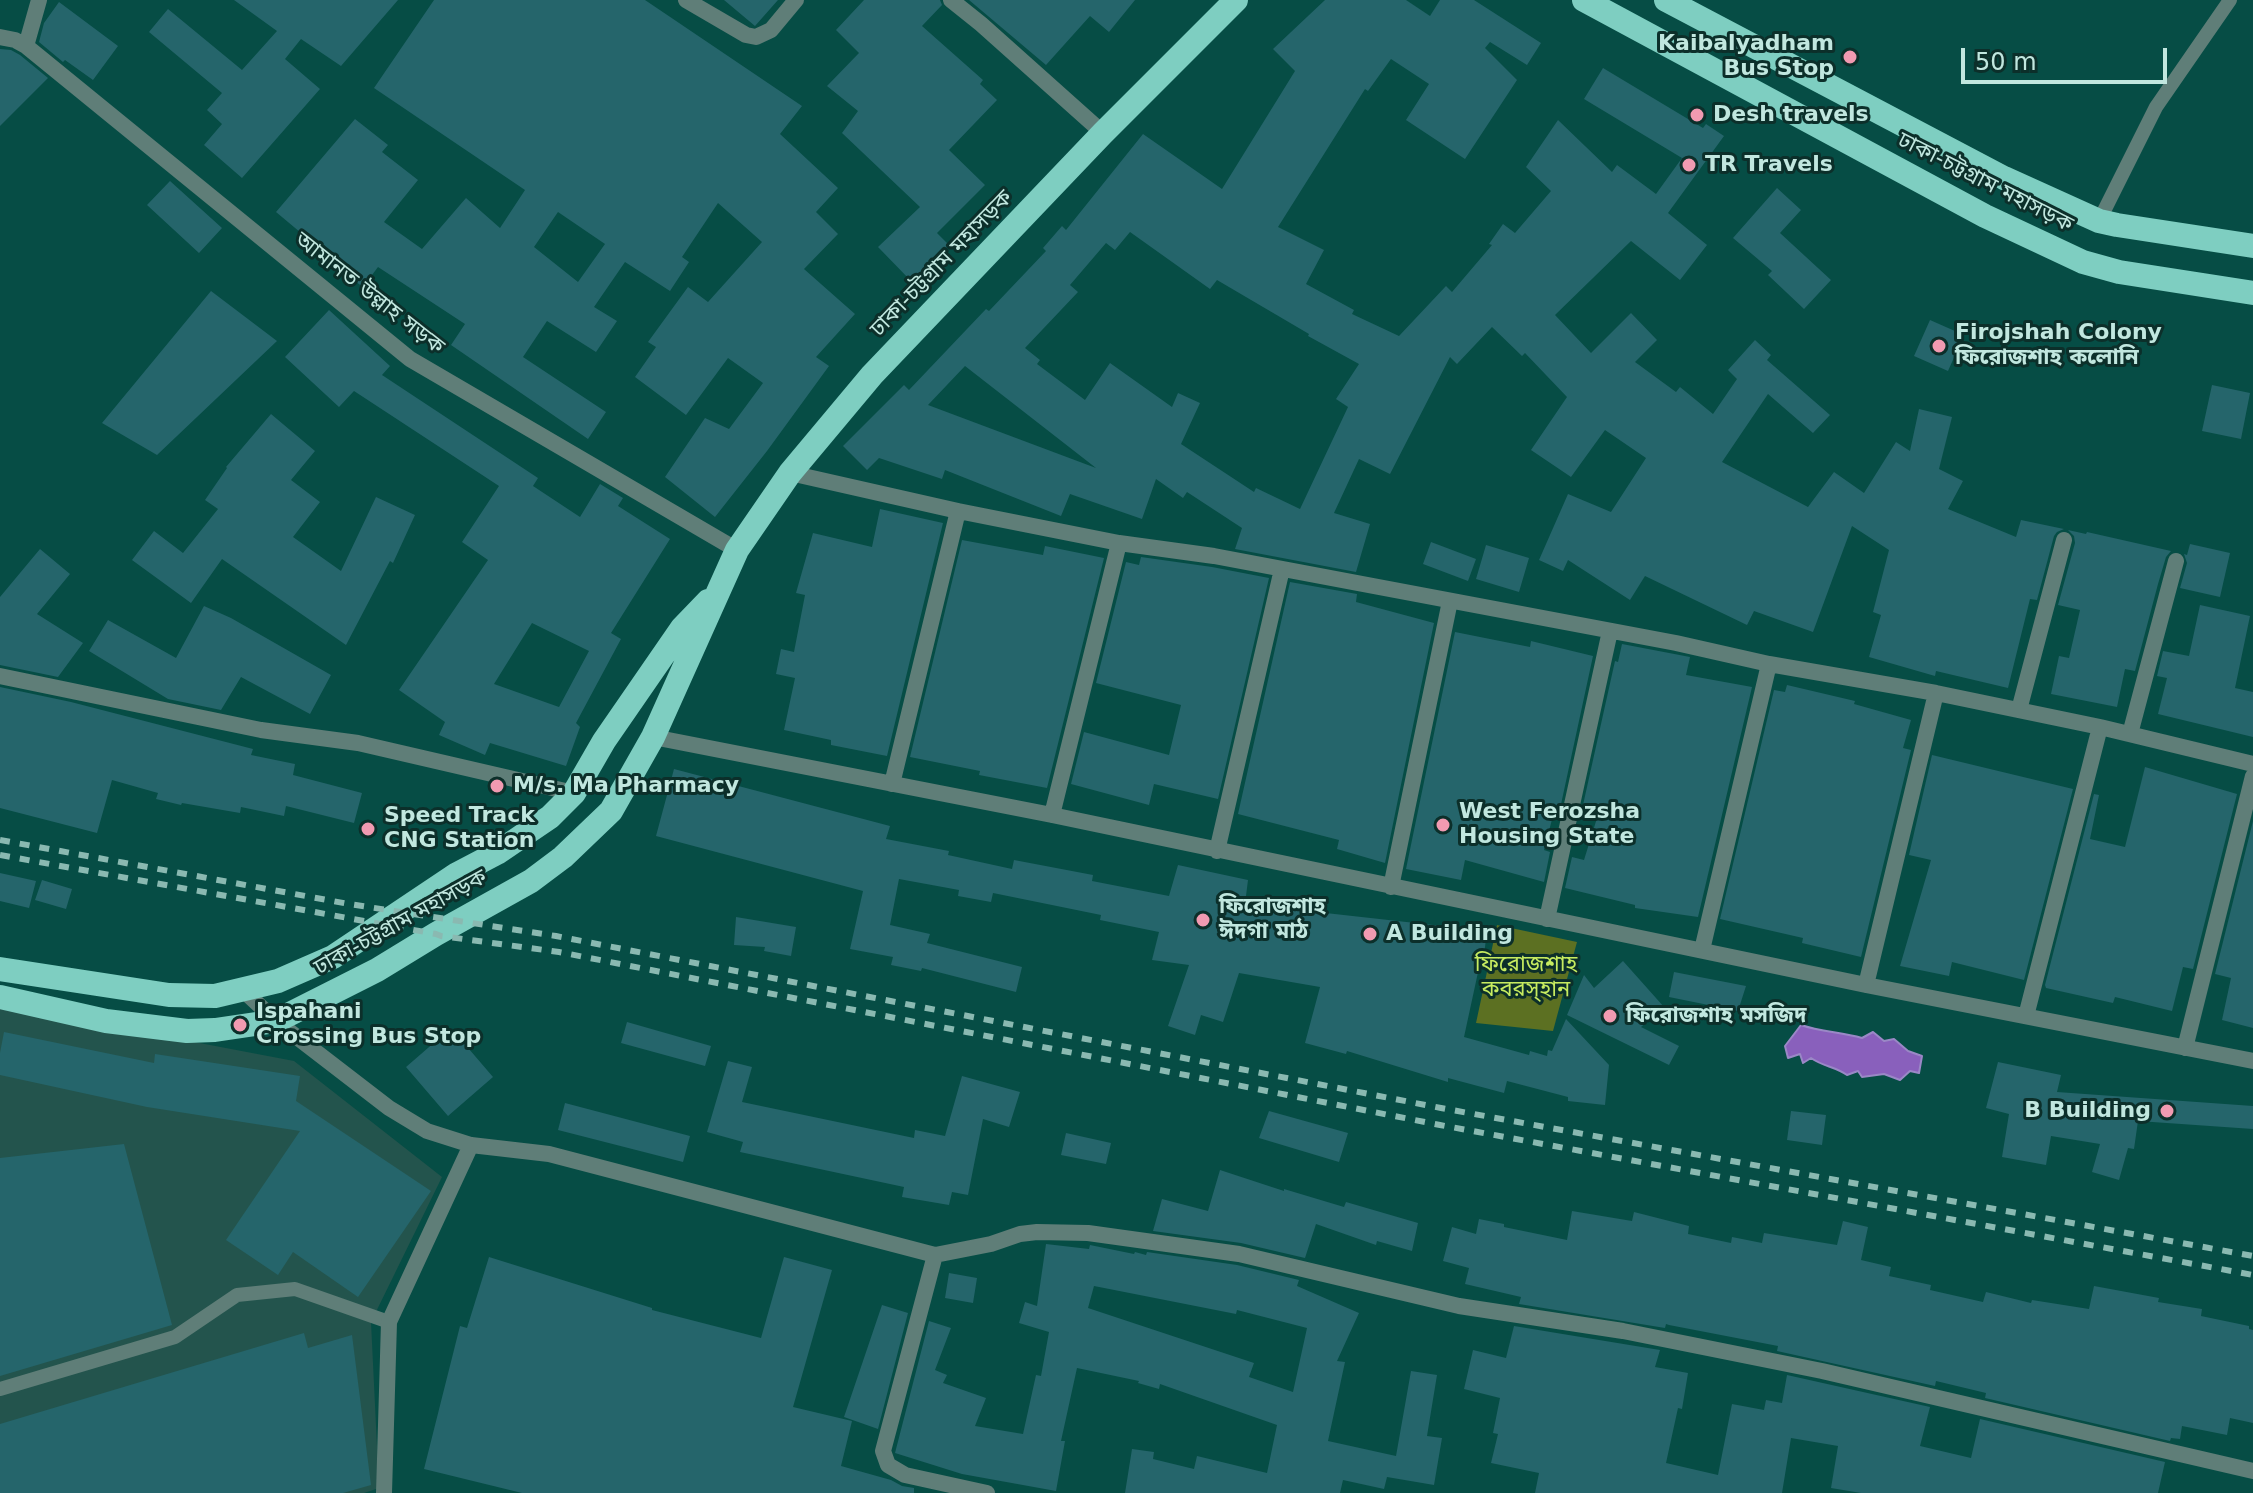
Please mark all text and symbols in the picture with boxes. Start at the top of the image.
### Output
place label: Kaibalyadham Bus Stop [1658,31,1834,82]
scale bar [1965,32,2171,82]
marker: Kaibalyadham Bus Stop [1841,48,1859,66]
text: 50 m [1975,48,2037,76]
place label: Desh travels [1713,102,1869,128]
marker: Desh travels [1688,106,1706,124]
street label: ঢাকা-চট্টগ্রাম মহাসড়ক [1893,127,2077,239]
place label: TR Travels [1705,152,1833,178]
marker: TR Travels [1680,156,1698,174]
street label: ঢাকা-চট্টগ্রাম মহাসড়ক [865,185,1019,343]
street label: আমানত উল্লাহ সড়ক [289,227,449,361]
place label: Firojshah Colony ফিরোজশাহ কলোনি [1955,320,2162,372]
marker: Firojshah Colony ফিরোজশাহ কলোনি [1930,337,1948,355]
place label: M/s. Ma Pharmacy [513,773,739,799]
marker: M/s. Ma Pharmacy [488,777,506,795]
place label: West Ferozsha Housing State [1459,799,1640,850]
place label: Speed Track CNG Station [384,803,535,854]
marker: West Ferozsha Housing State [1434,816,1452,834]
marker: Speed Track CNG Station [359,820,377,838]
street label: ঢাকা-চট্টগ্রাম মহাসড়ক [310,865,492,981]
place label: ফিরোজশাহ ঈদগা মাঠ [1219,894,1325,946]
marker: ফিরোজশাহ ঈদগা মাঠ [1194,911,1212,929]
place label: A Building [1386,921,1513,947]
marker: A Building [1361,925,1379,943]
park label: ফিরোজশাহ কবরস্হান [1475,952,1577,1004]
place label: Ispahani Crossing Bus Stop [256,999,481,1050]
place label: ফিরোজশাহ মসজিদ [1626,1003,1807,1029]
marker: ফিরোজশাহ মসজিদ [1601,1007,1619,1025]
marker: Ispahani Crossing Bus Stop [231,1016,249,1034]
place label: B Building [2024,1098,2151,1124]
marker: B Building [2158,1102,2176,1120]

